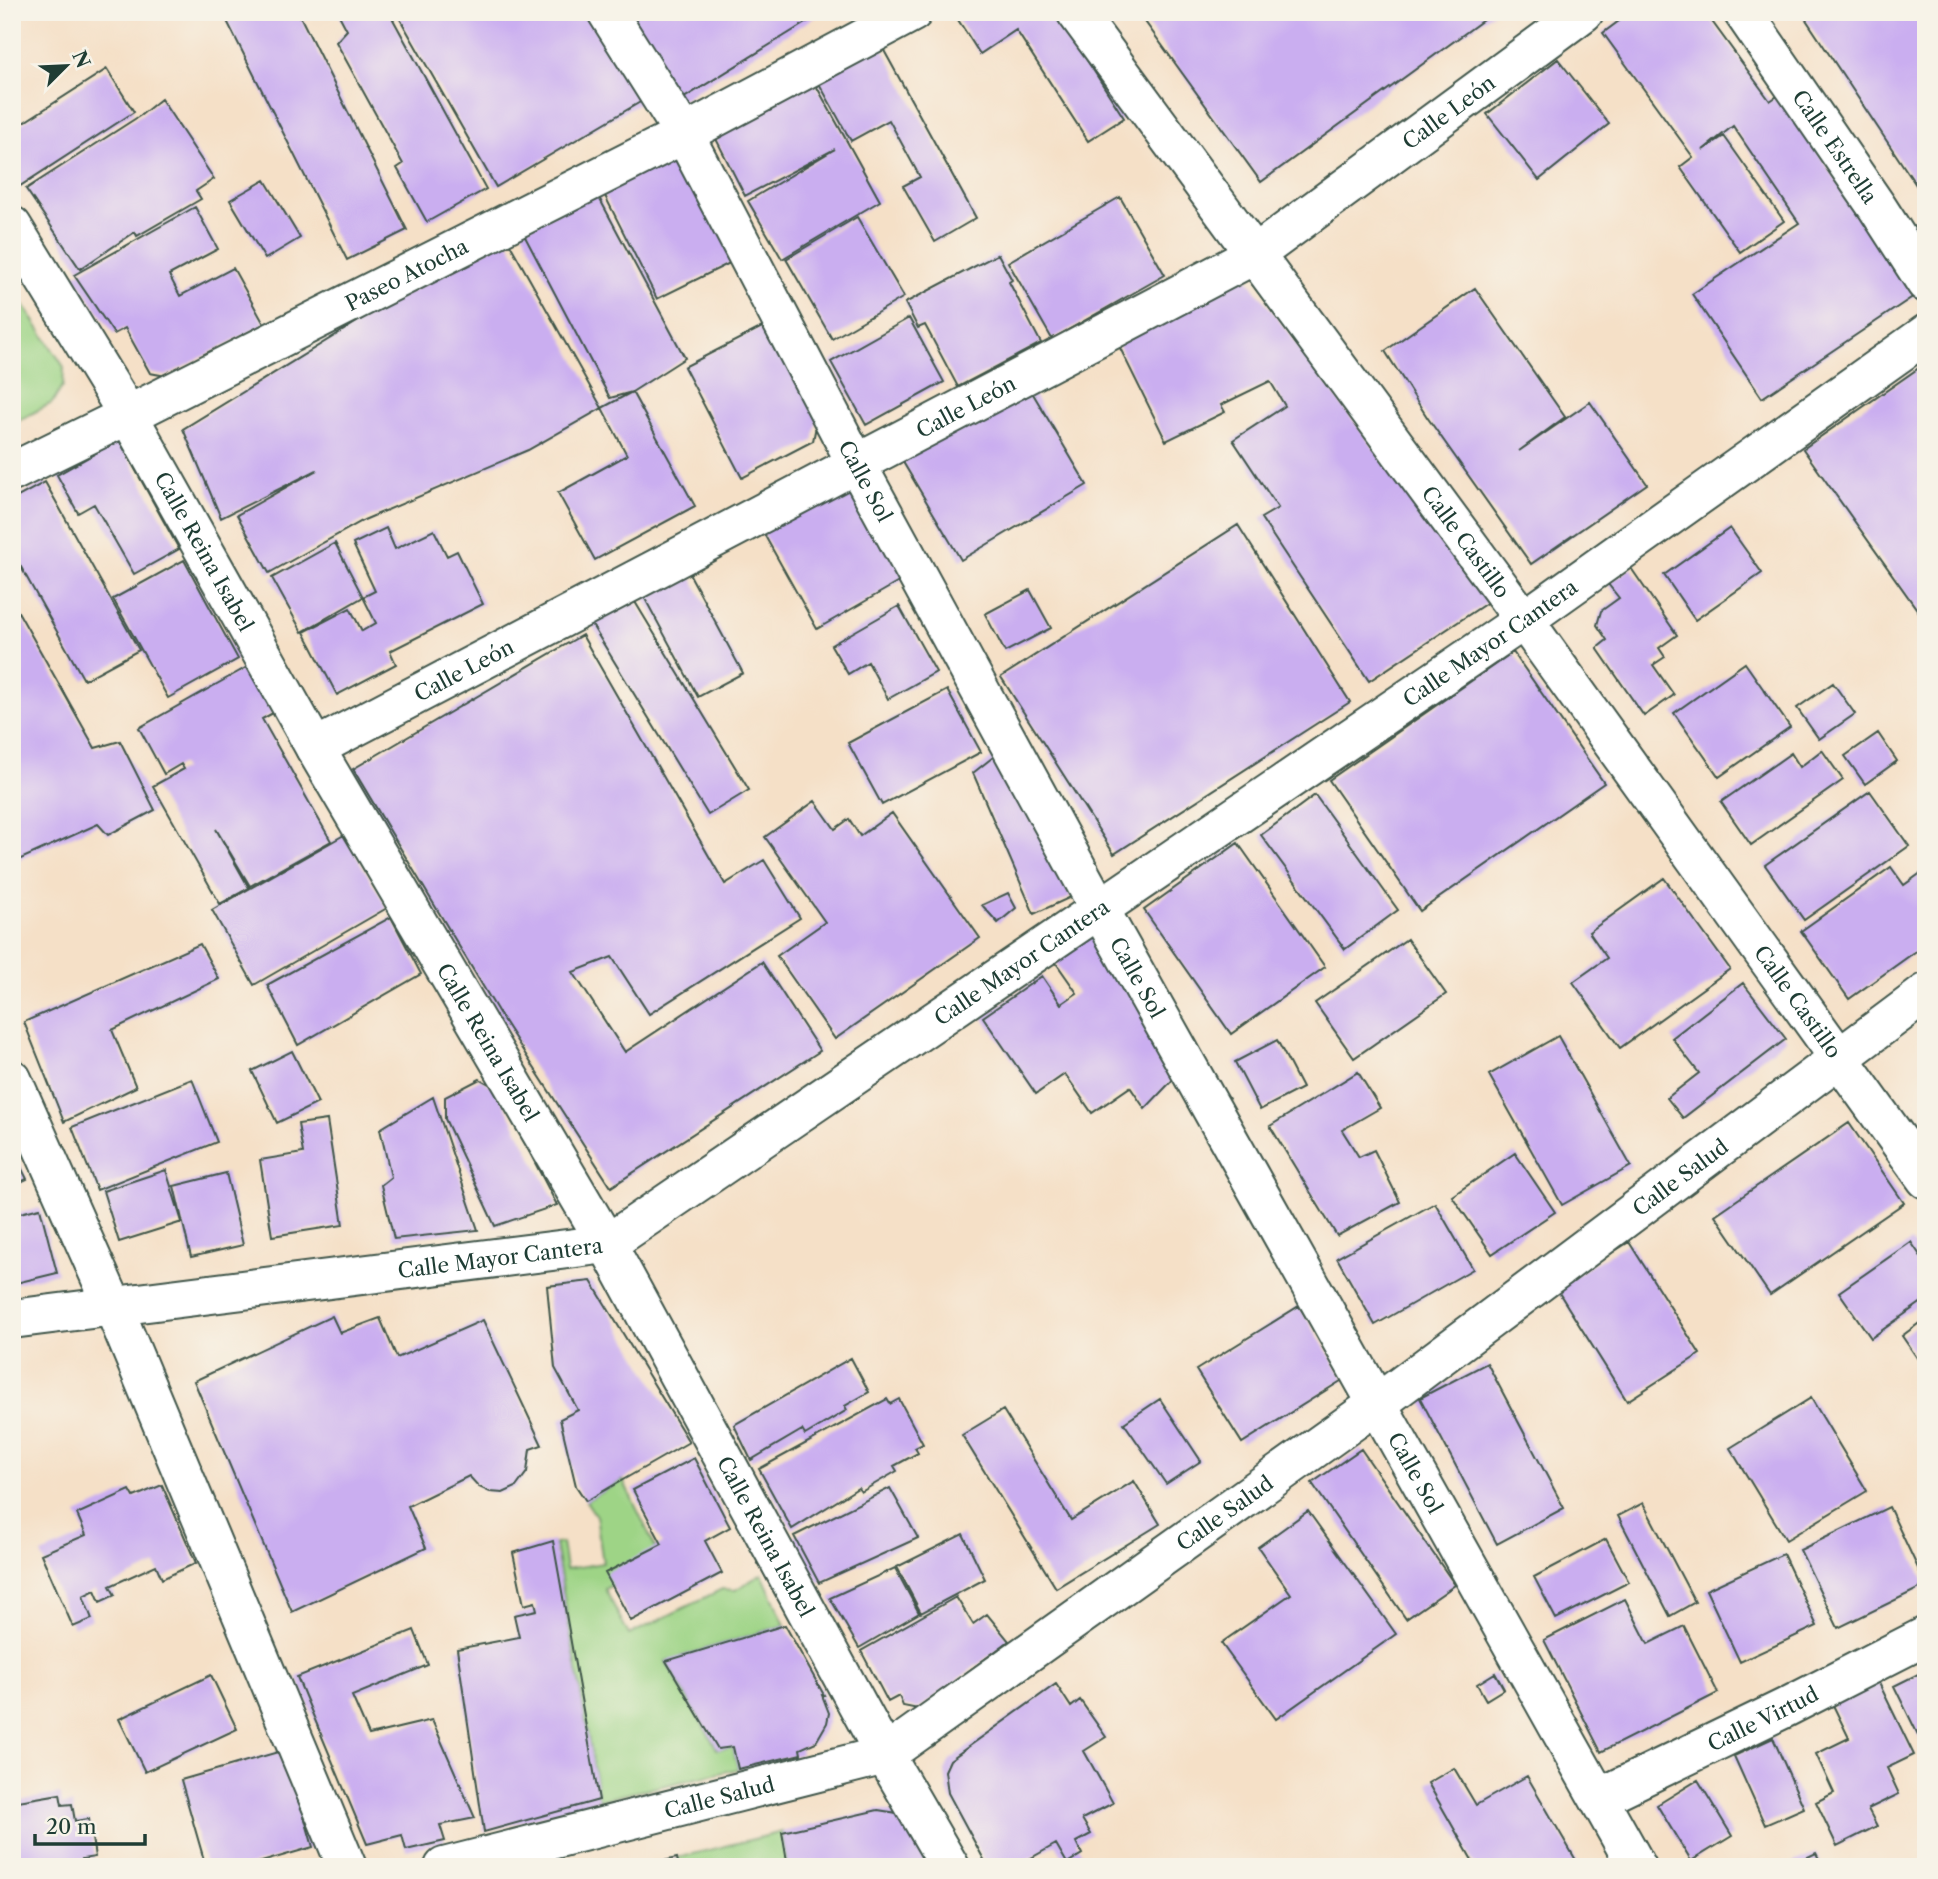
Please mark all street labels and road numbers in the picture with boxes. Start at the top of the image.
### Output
street label: Calle León [1397,70,1500,154]
street label: Calle Estrella [1788,85,1884,209]
street label: Paseo Atocha [341,232,473,316]
street label: Calle León [912,370,1020,443]
street label: Calle Sol [834,436,898,526]
street label: Calle Reina Isabel [150,467,259,635]
street label: Calle Castillo [1417,481,1516,603]
street label: Calle Mayor Cantera [1398,573,1583,711]
street label: Calle León [410,634,518,706]
street label: Calle Mayor Cantera [929,893,1115,1030]
street label: Calle Sol [1105,932,1170,1022]
street label: Calle Castillo [1749,940,1847,1063]
street label: Calle Reina Isabel [432,959,544,1126]
street label: Calle Salud [1627,1133,1733,1221]
street label: Calle Mayor Cantera [396,1232,605,1283]
street label: Calle Sol [1383,1428,1448,1518]
street label: Calle Reina Isabel [712,1452,820,1621]
street label: Calle Salud [1171,1470,1278,1556]
street label: Calle Virtud [1703,1681,1822,1756]
street label: Calle Salud [662,1771,777,1823]

